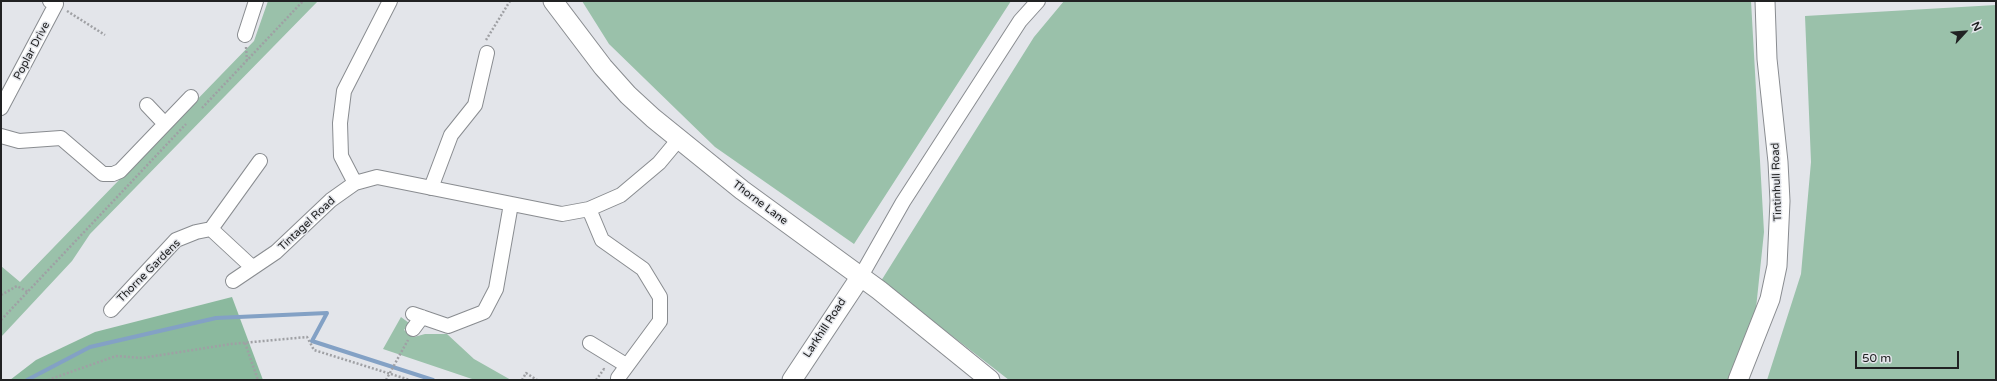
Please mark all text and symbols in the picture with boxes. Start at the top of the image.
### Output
north arrow [1945,12,1985,52]
street label: Poplar Drive [11,20,53,82]
text: N [1968,20,1984,33]
street label: Tintinhull Road [1769,142,1785,222]
street label: Thorne Lane [730,178,790,228]
street label: Tintagel Road [276,194,338,254]
street label: Thorne Gardens [115,237,183,305]
street label: Larkhill Road [801,296,849,360]
scale bar [1857,343,1961,369]
text: 50 m [1862,351,1891,365]

